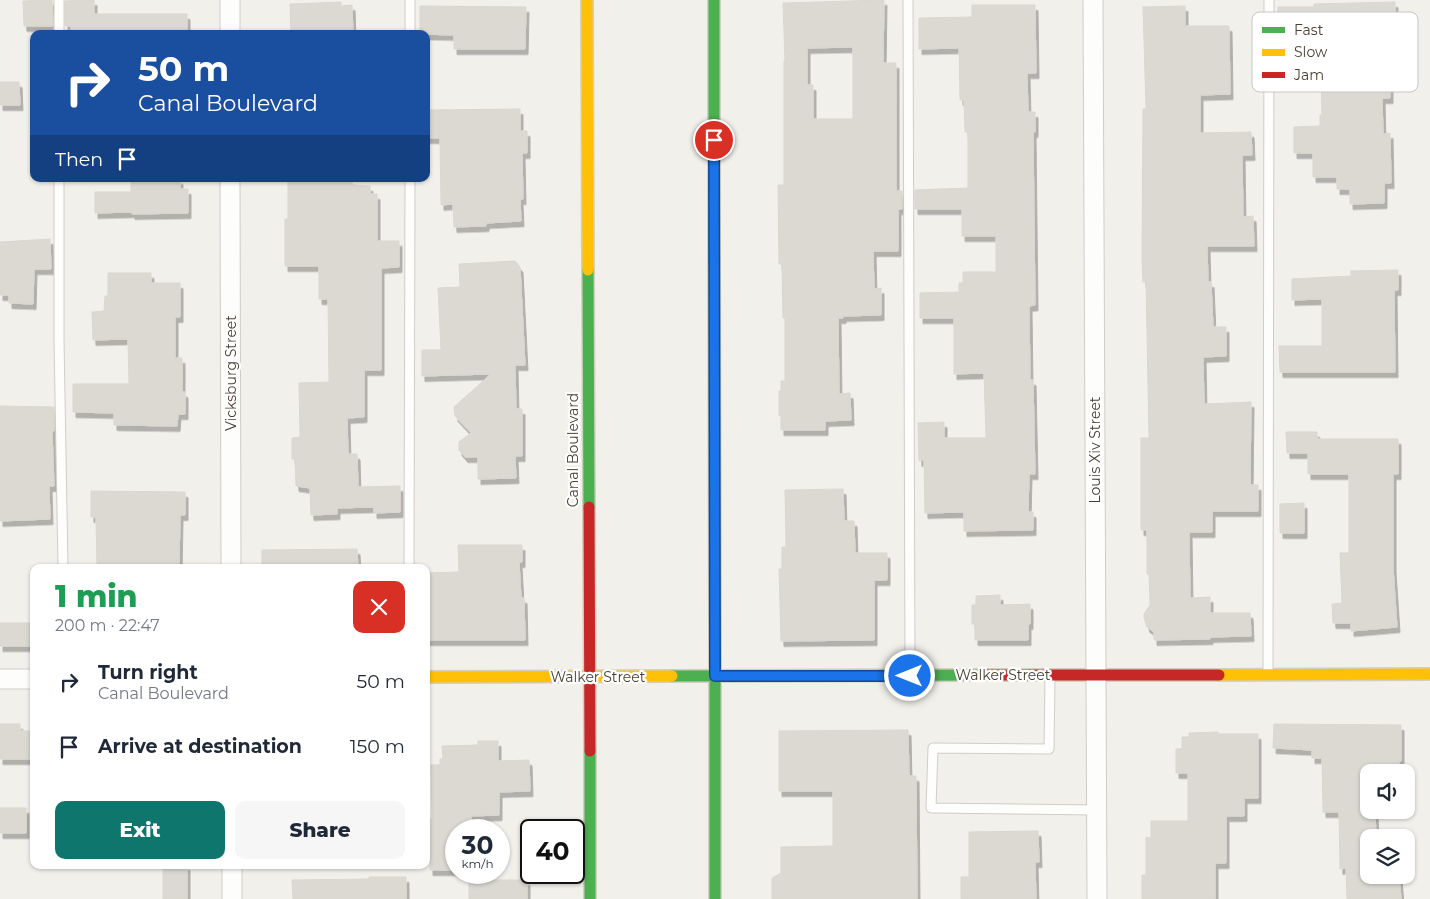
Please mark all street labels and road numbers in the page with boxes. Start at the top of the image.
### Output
street label: Vicksburg Street [222,315,240,431]
street label: Canal Boulevard [564,393,582,507]
street label: Louis Xiv Street [1086,396,1104,504]
street label: Walker Street [956,666,1051,684]
street label: Walker Street [551,668,646,686]

